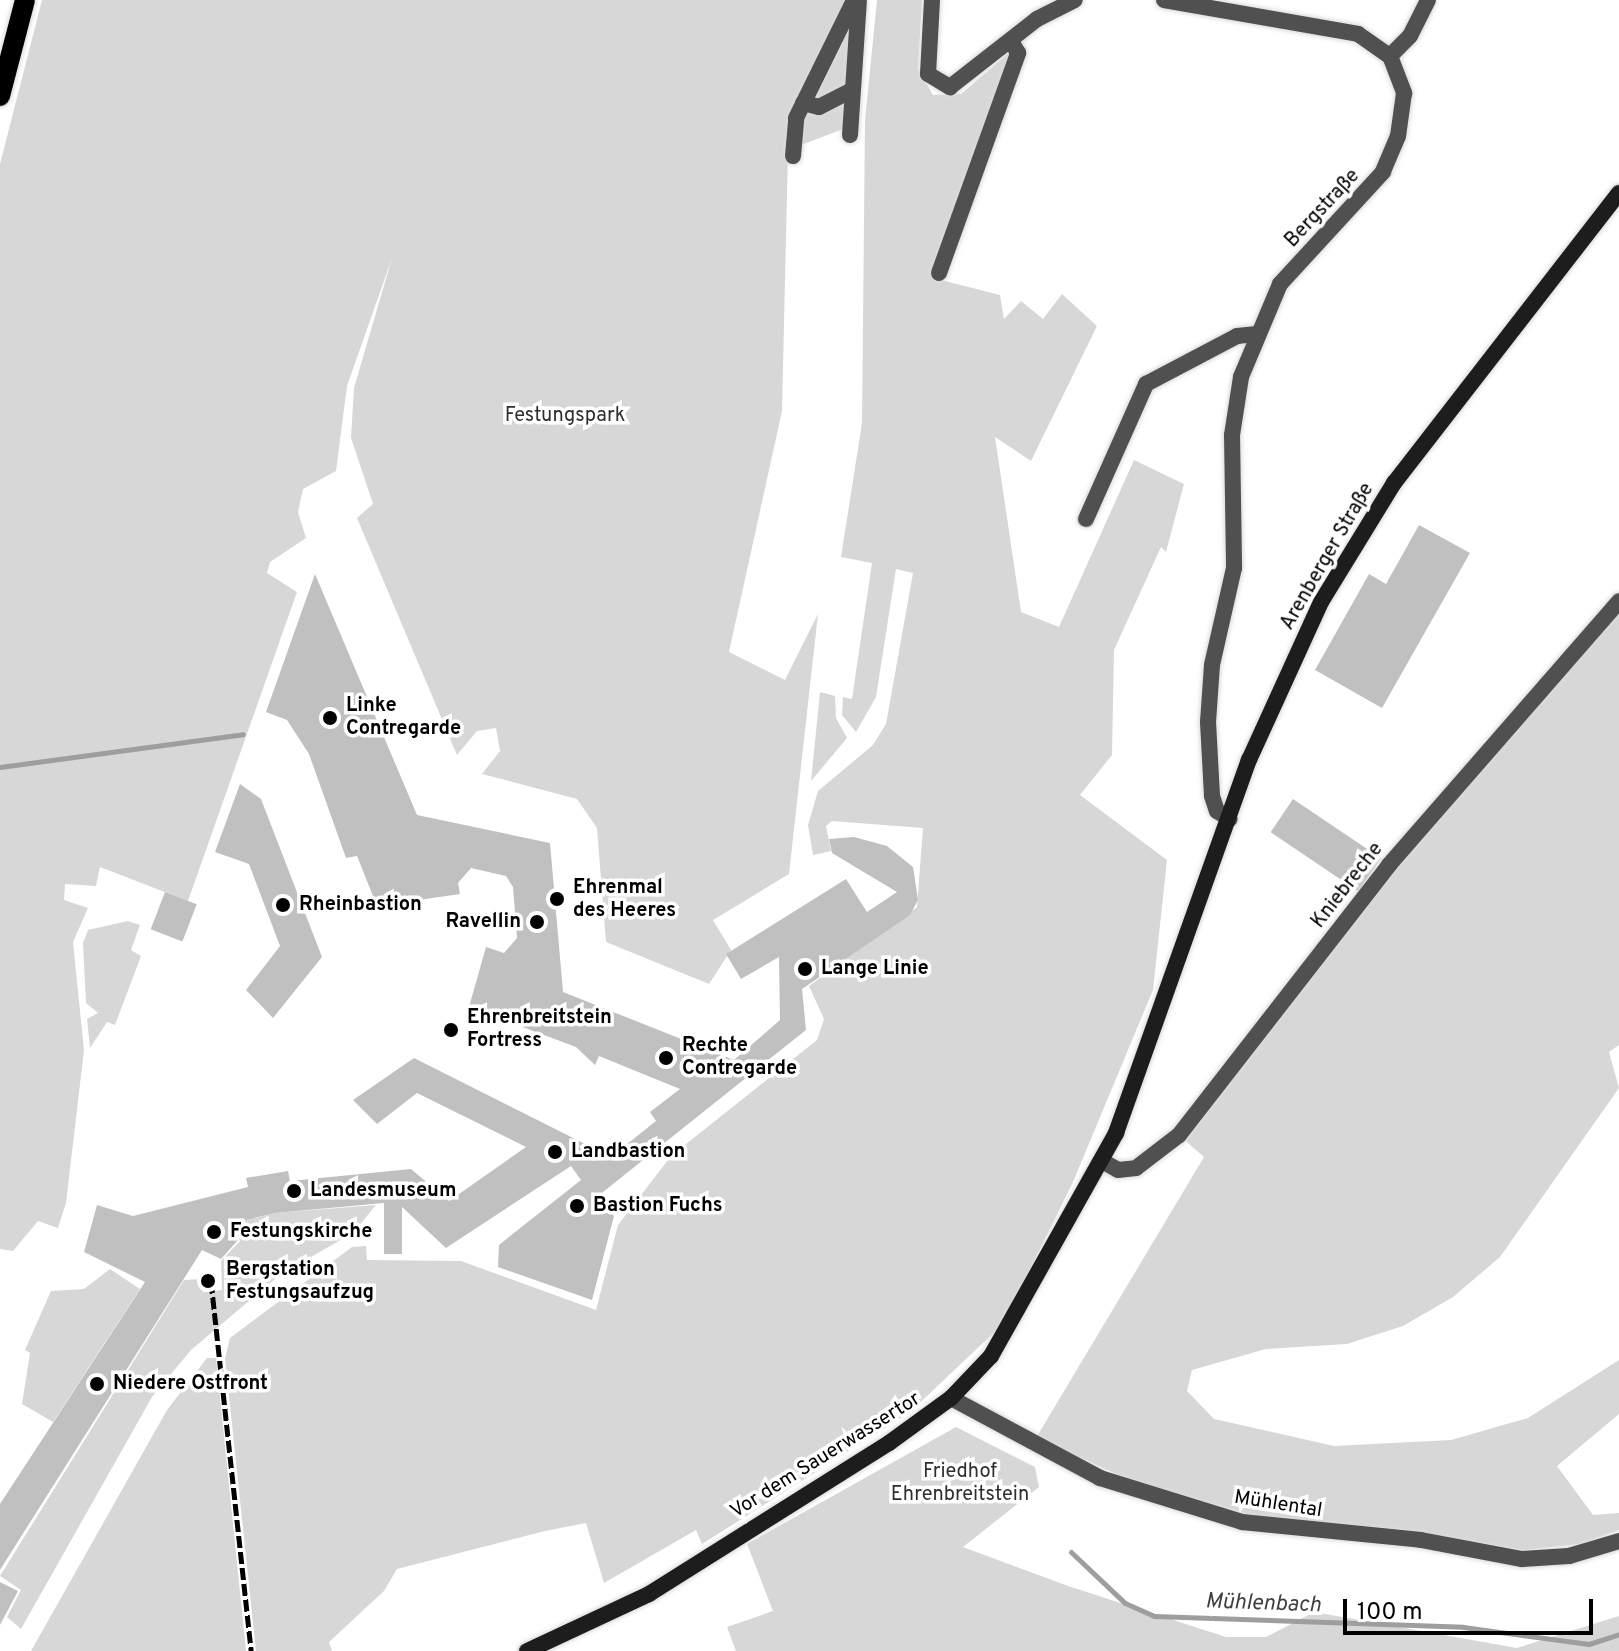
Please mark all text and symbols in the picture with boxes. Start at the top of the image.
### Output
street label: Bergstraße [1281,165,1365,253]
park label: Festungspark [505,404,625,428]
street label: Arenberger Straße [1276,479,1380,635]
place label: Linke Contregarde [346,694,461,741]
marker: Linke Contregarde [321,709,339,727]
street label: Kniebreche [1307,838,1389,934]
place label: Ehrenmal des Heeres [573,876,676,923]
marker: Ehrenmal des Heeres [548,890,566,908]
place label: Rheinbastion [299,893,422,917]
marker: Rheinbastion [274,896,292,914]
place label: Ravellin [446,910,521,934]
marker: Ravellin [528,913,546,931]
place label: Lange Linie [821,957,929,981]
marker: Lange Linie [796,960,814,978]
place label: Ehrenbreitstein Fortress [467,1006,612,1053]
marker: Ehrenbreitstein Fortress [442,1021,460,1039]
place label: Rechte Contregarde [682,1034,797,1081]
marker: Rechte Contregarde [657,1049,675,1067]
place label: Landbastion [571,1140,685,1164]
marker: Landbastion [546,1143,564,1161]
place label: Landesmuseum [310,1179,456,1203]
marker: Landesmuseum [285,1182,303,1200]
place label: Bastion Fuchs [593,1194,723,1218]
marker: Bastion Fuchs [568,1197,586,1215]
place label: Festungskirche [230,1220,372,1244]
marker: Festungskirche [205,1223,223,1241]
place label: Bergstation Festungsaufzug [226,1258,374,1305]
marker: Bergstation Festungsaufzug [197,1270,219,1292]
place label: Niedere Ostfront [113,1372,268,1396]
marker: Niedere Ostfront [88,1375,106,1393]
street label: Vor dem Sauerwassertor [727,1388,925,1524]
park label: Friedhof Ehrenbreitstein [891,1460,1029,1507]
street label: Mühlental [1232,1486,1324,1524]
scale bar [1347,1583,1597,1633]
water label: Mühlenbach [1205,1589,1321,1619]
text: 100 m [1357,1598,1423,1628]

